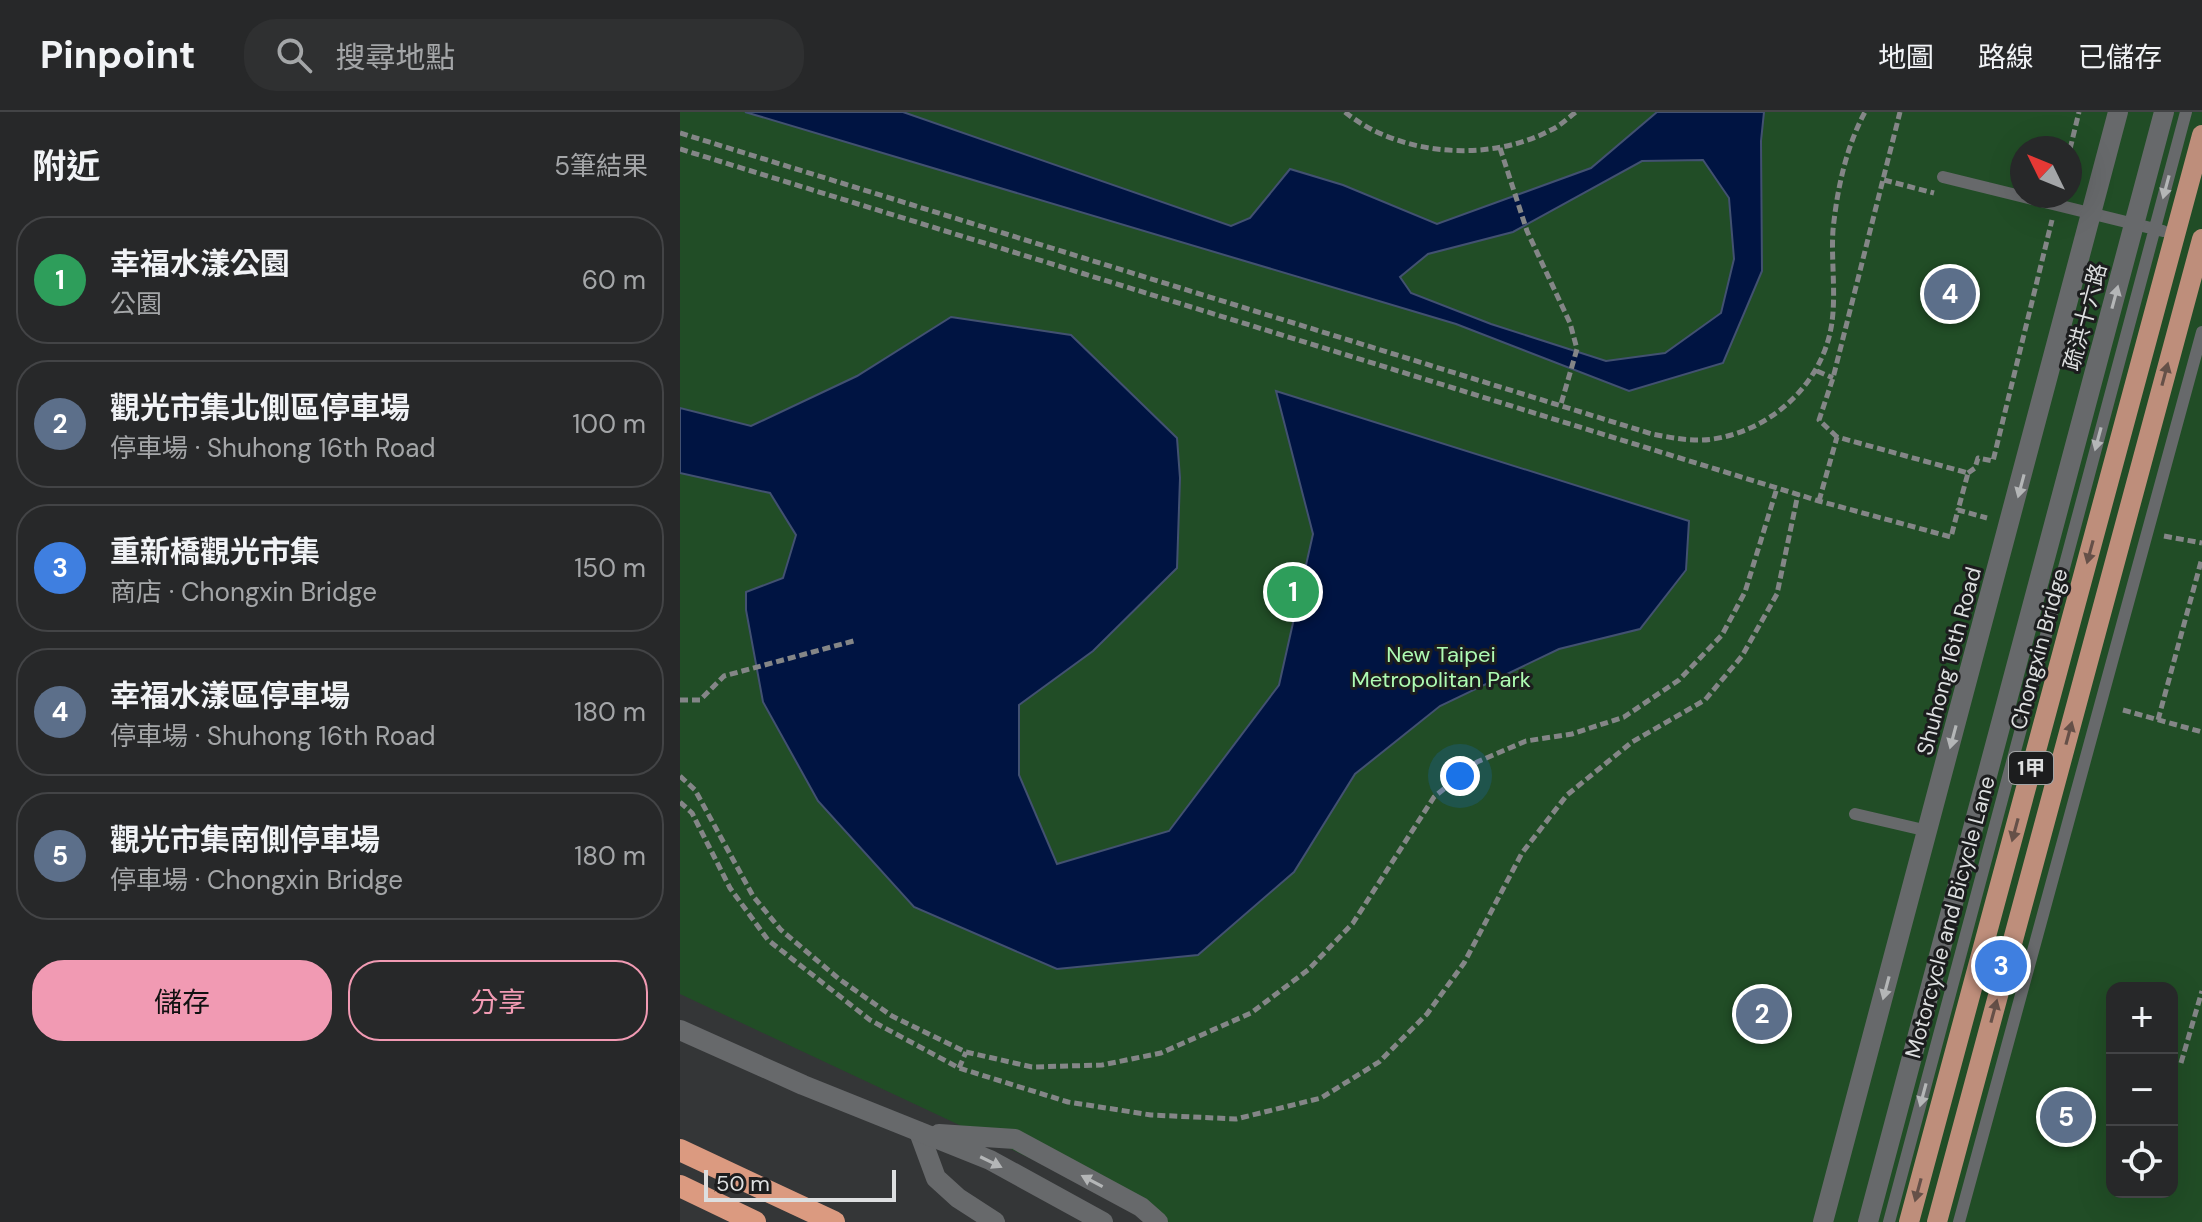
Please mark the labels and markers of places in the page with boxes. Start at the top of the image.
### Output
pin: 4 [1924,264,1976,324]
pin: 1 [1267,562,1319,622]
pin: 3 [1975,936,2027,996]
pin: 2 [1736,984,1788,1044]
pin: 5 [2040,1087,2092,1147]

